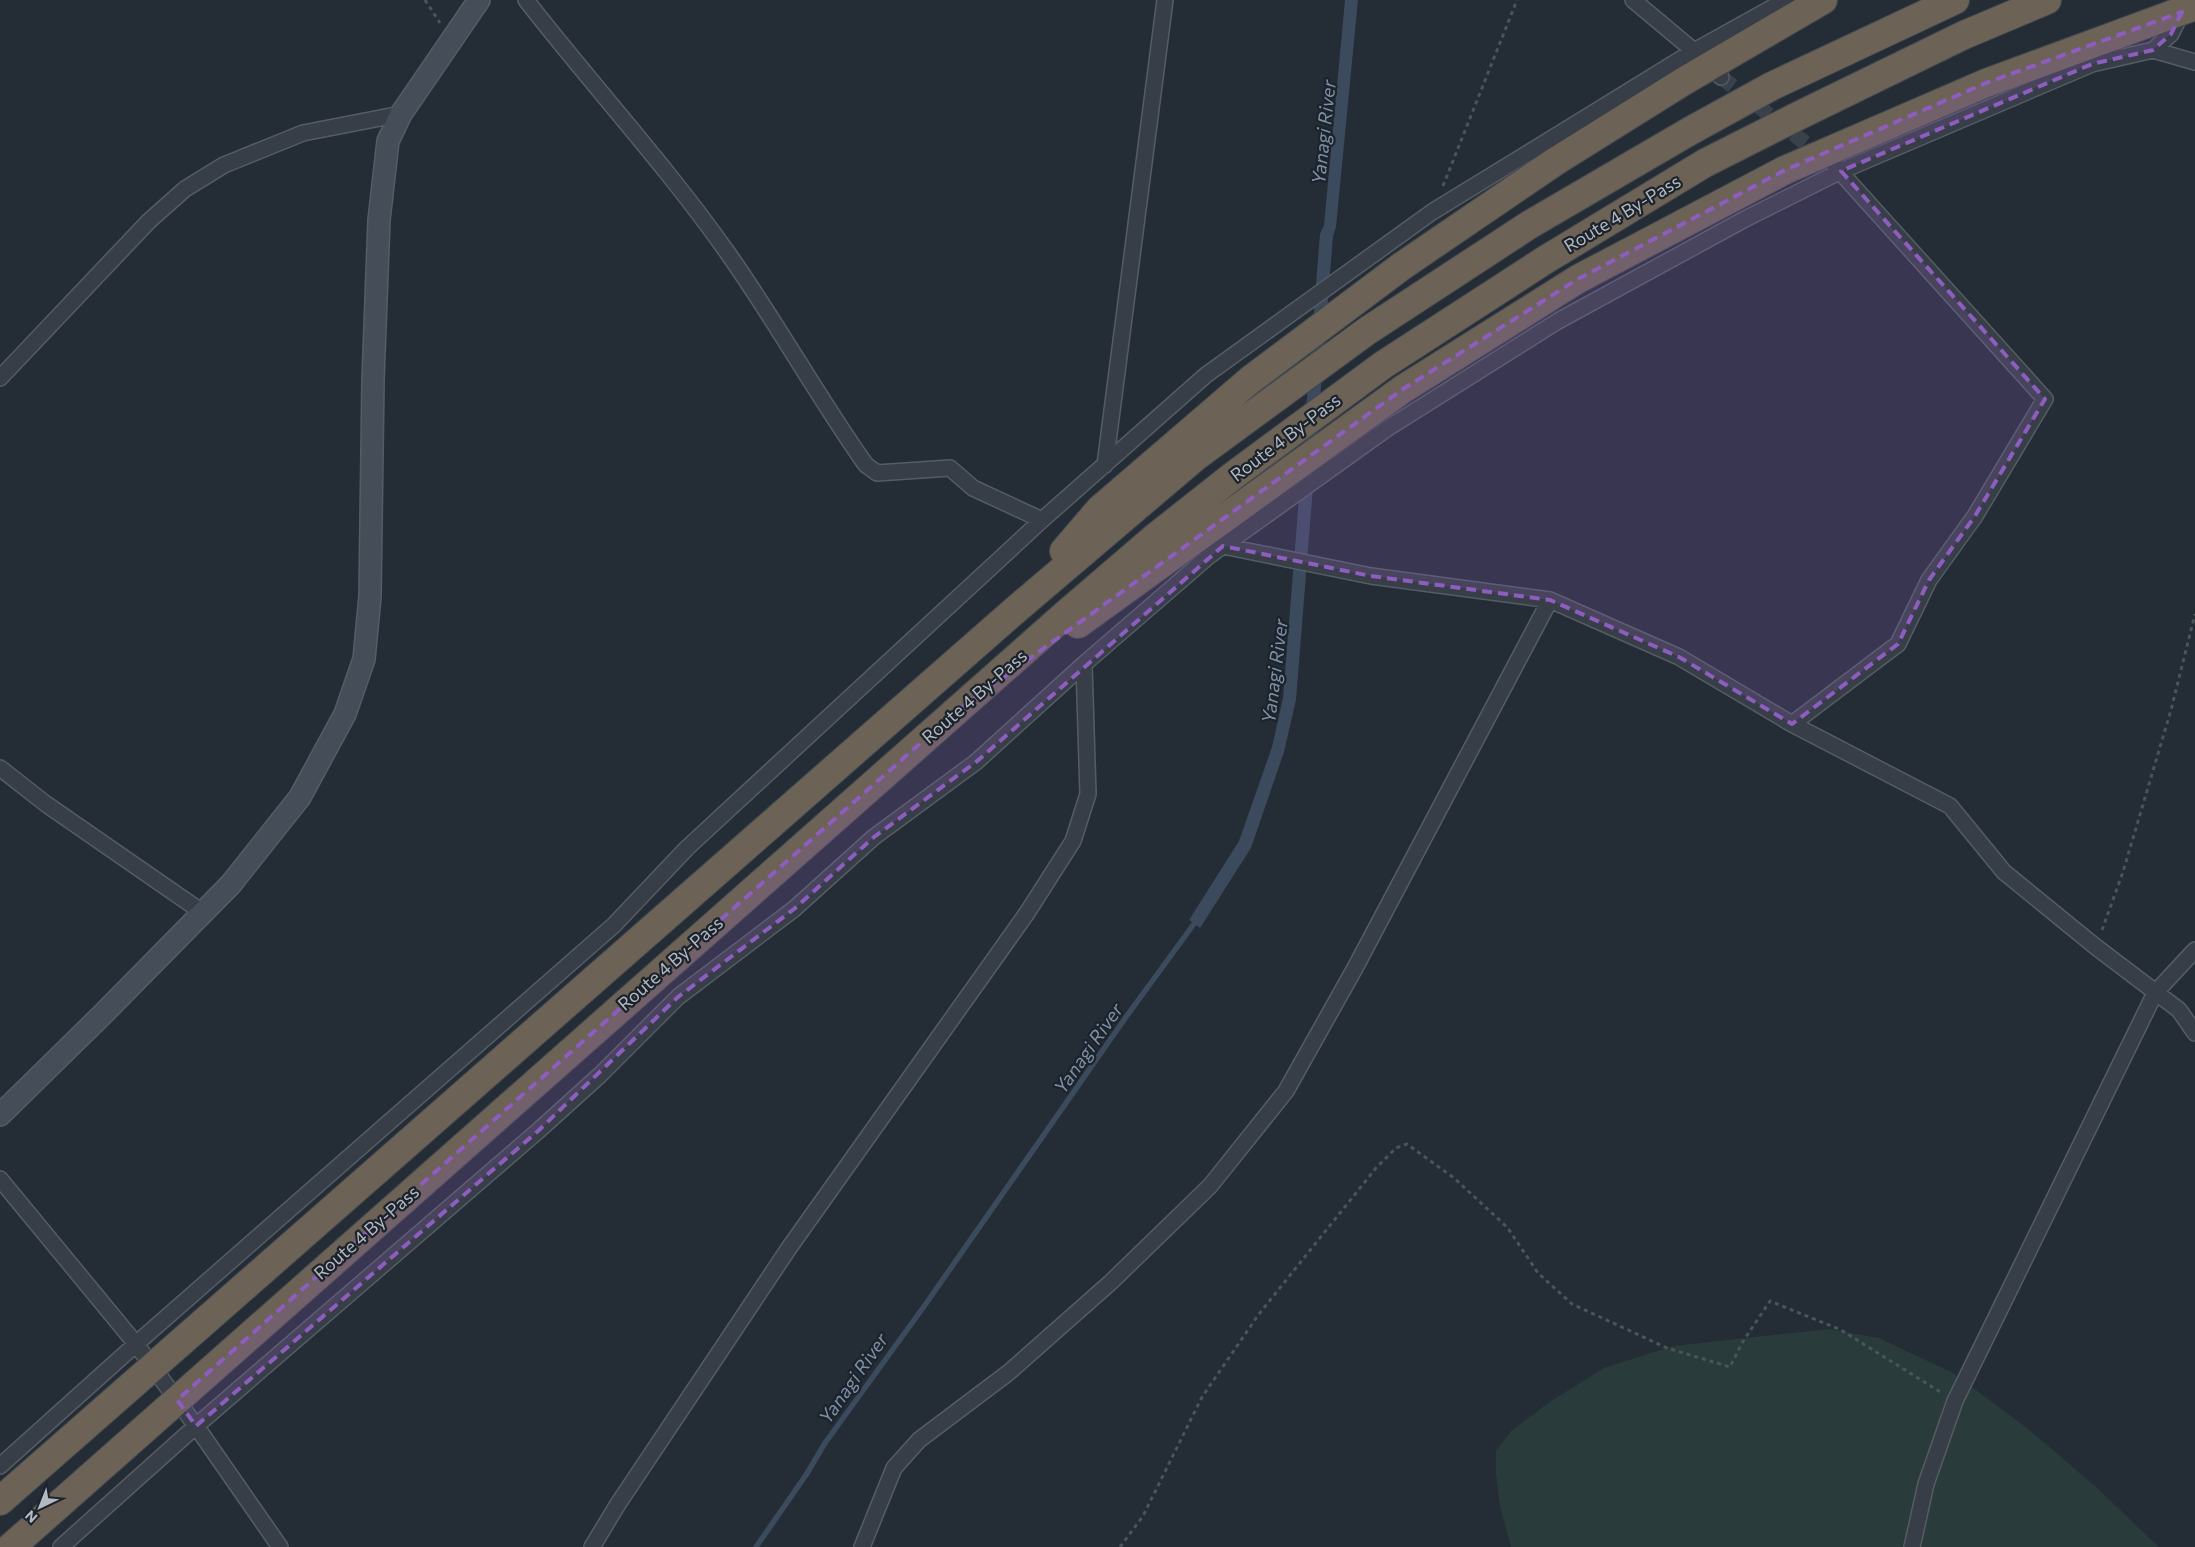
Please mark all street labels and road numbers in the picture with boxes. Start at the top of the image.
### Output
street label: Route 4 By-Pass [1560,170,1684,256]
street label: Route 4 By-Pass [1226,388,1344,486]
street label: Route 4 By-Pass [917,644,1031,748]
street label: Route 4 By-Pass [613,911,727,1015]
street label: Route 4 By-Pass [309,1180,423,1284]

